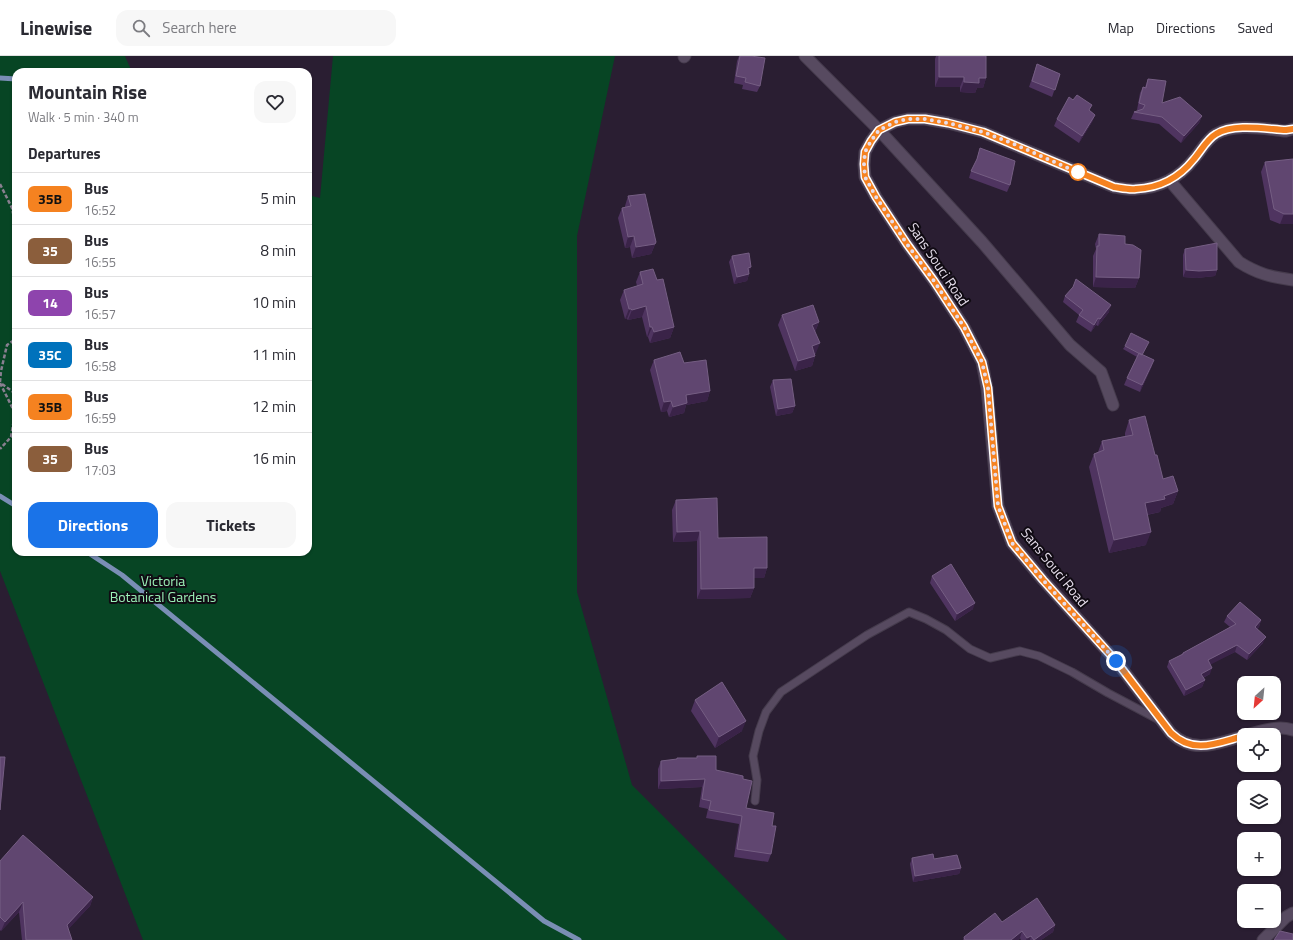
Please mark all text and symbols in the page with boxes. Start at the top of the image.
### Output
search box [116,10,396,46]
text: Linewise [20,13,92,42]
text: Search here [162,16,237,39]
icon: search [130,17,152,39]
text: Map [1108,17,1134,38]
text: Directions [1156,17,1215,38]
text: Saved [1237,17,1273,38]
text: Mountain Rise [28,77,147,106]
button: heart [254,81,296,123]
text: Walk · 5 min · 340 m [28,107,139,127]
text: Departures [28,142,101,165]
unlabelled marker [1069,163,1087,181]
text: Bus [84,177,109,200]
text: 5 min [260,187,296,210]
text: 35B [38,188,62,209]
text: 16:52 [84,200,116,220]
street label: Sans Souci Road [903,218,975,310]
text: Bus [84,229,109,252]
text: 8 min [260,239,296,262]
text: 35 [42,240,58,261]
text: 16:55 [84,252,116,272]
text: Bus [84,281,109,304]
text: 10 min [252,291,296,314]
text: 14 [42,292,58,313]
text: 16:57 [84,304,116,324]
text: Bus [84,333,109,356]
text: 11 min [252,343,296,366]
text: 35C [38,344,62,365]
text: 16:58 [84,356,116,376]
text: Bus [84,385,109,408]
text: 12 min [252,395,296,418]
text: 35B [38,396,62,417]
text: 16:59 [84,408,116,428]
text: Bus [84,437,109,460]
text: 16 min [252,447,296,470]
text: 35 [42,448,58,469]
text: 17:03 [84,460,116,480]
button: Directions [28,502,158,548]
button: Tickets [166,502,296,548]
street label: Sans Souci Road [1016,523,1094,611]
park label: Victoria Botanical Gardens [110,570,216,607]
your location [1106,651,1126,671]
north arrow [1237,676,1281,720]
map controls [1237,676,1281,928]
button: locate [1237,728,1281,772]
button: layers [1237,780,1281,824]
button: + [1237,832,1281,876]
button: − [1237,884,1281,928]

